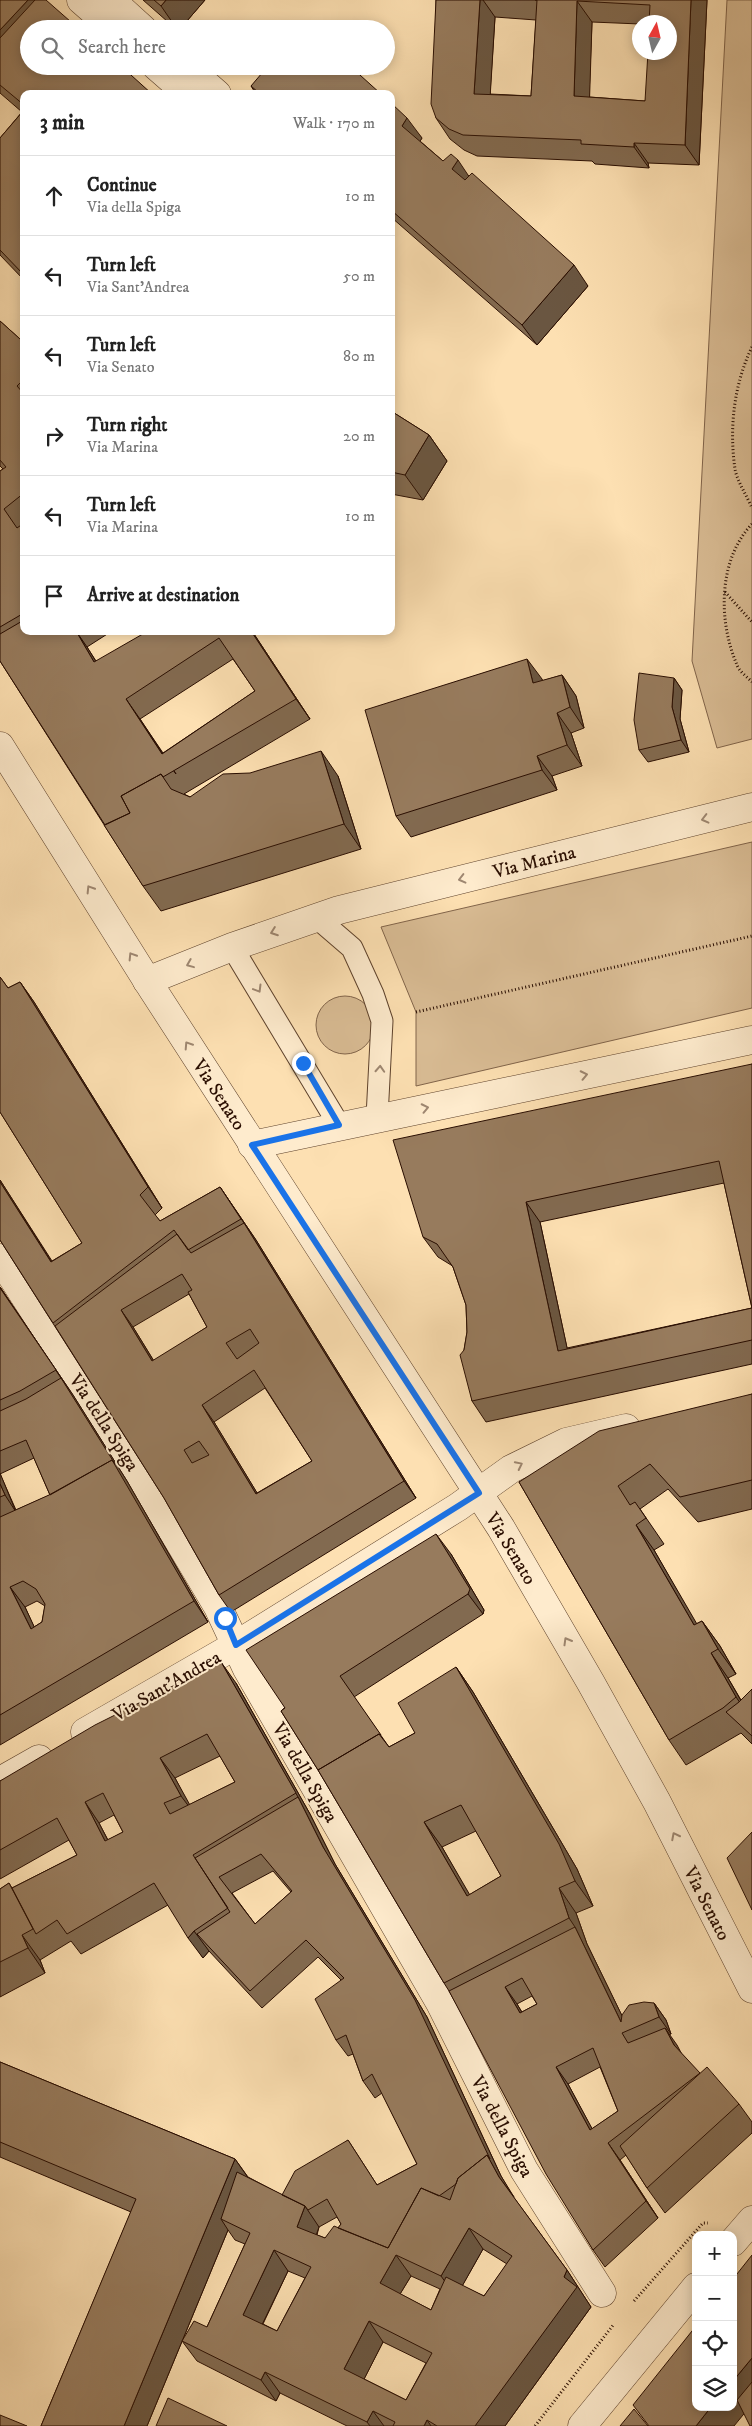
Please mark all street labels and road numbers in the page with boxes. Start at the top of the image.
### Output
street label: Via Marina [490,841,578,884]
street label: Via Senato [187,1054,250,1135]
street label: Via della Spiga [63,1369,144,1476]
street label: Via Senato [480,1508,541,1589]
street label: Via Sant'Andrea [107,1646,225,1727]
street label: Via della Spiga [266,1718,343,1827]
street label: Via Senato [678,1862,735,1945]
street label: Via della Spiga [465,2071,538,2181]

